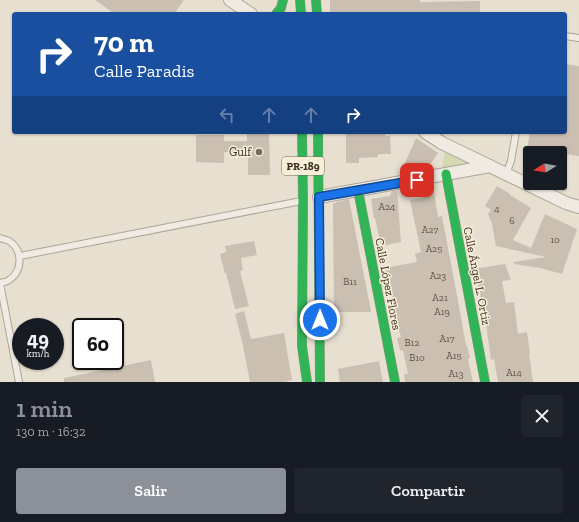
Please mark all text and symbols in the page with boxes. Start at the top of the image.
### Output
text: 70 m [94,26,154,59]
icon: right [28,28,80,80]
text: Calle Paradis [94,60,194,82]
icon: left [216,104,238,126]
icon: ahead [258,104,280,126]
icon: ahead [300,104,322,126]
icon: right [342,104,364,126]
place label: Gulf [229,145,252,159]
north arrow [523,146,567,190]
map controls [523,146,567,190]
marker: Gulf [254,147,264,157]
road number: PR-189 [282,157,324,175]
pin [400,163,434,197]
icon: arrive [406,169,428,191]
house number: A24 [378,201,396,213]
house number: 4 [494,203,500,215]
house number: 6 [509,215,515,227]
house number: A27 [422,224,438,236]
street label: Calle Ángel L. Ortiz [461,226,494,327]
house number: 10 [550,234,560,246]
street label: Calle López Flores [372,237,404,331]
house number: A25 [426,243,442,255]
house number: A23 [430,270,446,282]
house number: B11 [343,276,357,288]
house number: A21 [432,292,448,304]
position arrow [299,299,341,341]
house number: A19 [434,306,450,318]
speed limit sign: 60 [72,318,124,370]
text: 49 [27,327,49,351]
house number: A17 [440,333,455,345]
house number: B12 [404,337,420,349]
text: km/h [27,348,49,360]
house number: A15 [446,350,462,362]
house number: B10 [409,352,425,364]
house number: A14 [506,367,522,379]
house number: A13 [448,368,464,380]
text: 1 min [16,394,72,423]
button: close [521,395,563,437]
text: 130 m · 16:32 [16,424,86,439]
button: Salir [16,468,286,514]
button: Compartir [294,468,563,514]

